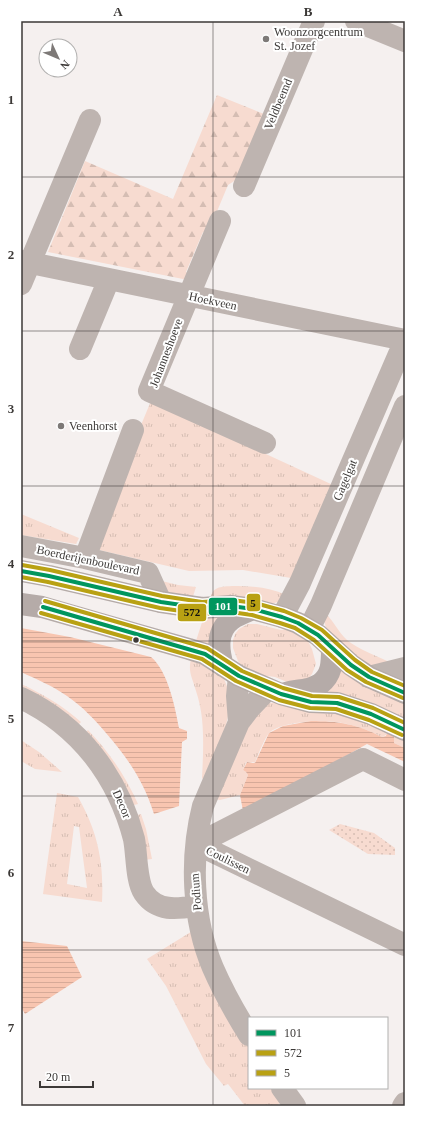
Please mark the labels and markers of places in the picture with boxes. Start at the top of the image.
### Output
place label: Woonzorgcentrum St. Jozef [274,25,363,53]
marker: Woonzorgcentrum St. Jozef [261,34,271,44]
place label: Veenhorst [69,419,118,433]
marker: Veenhorst [56,421,66,431]
unlabelled marker [131,635,141,645]

